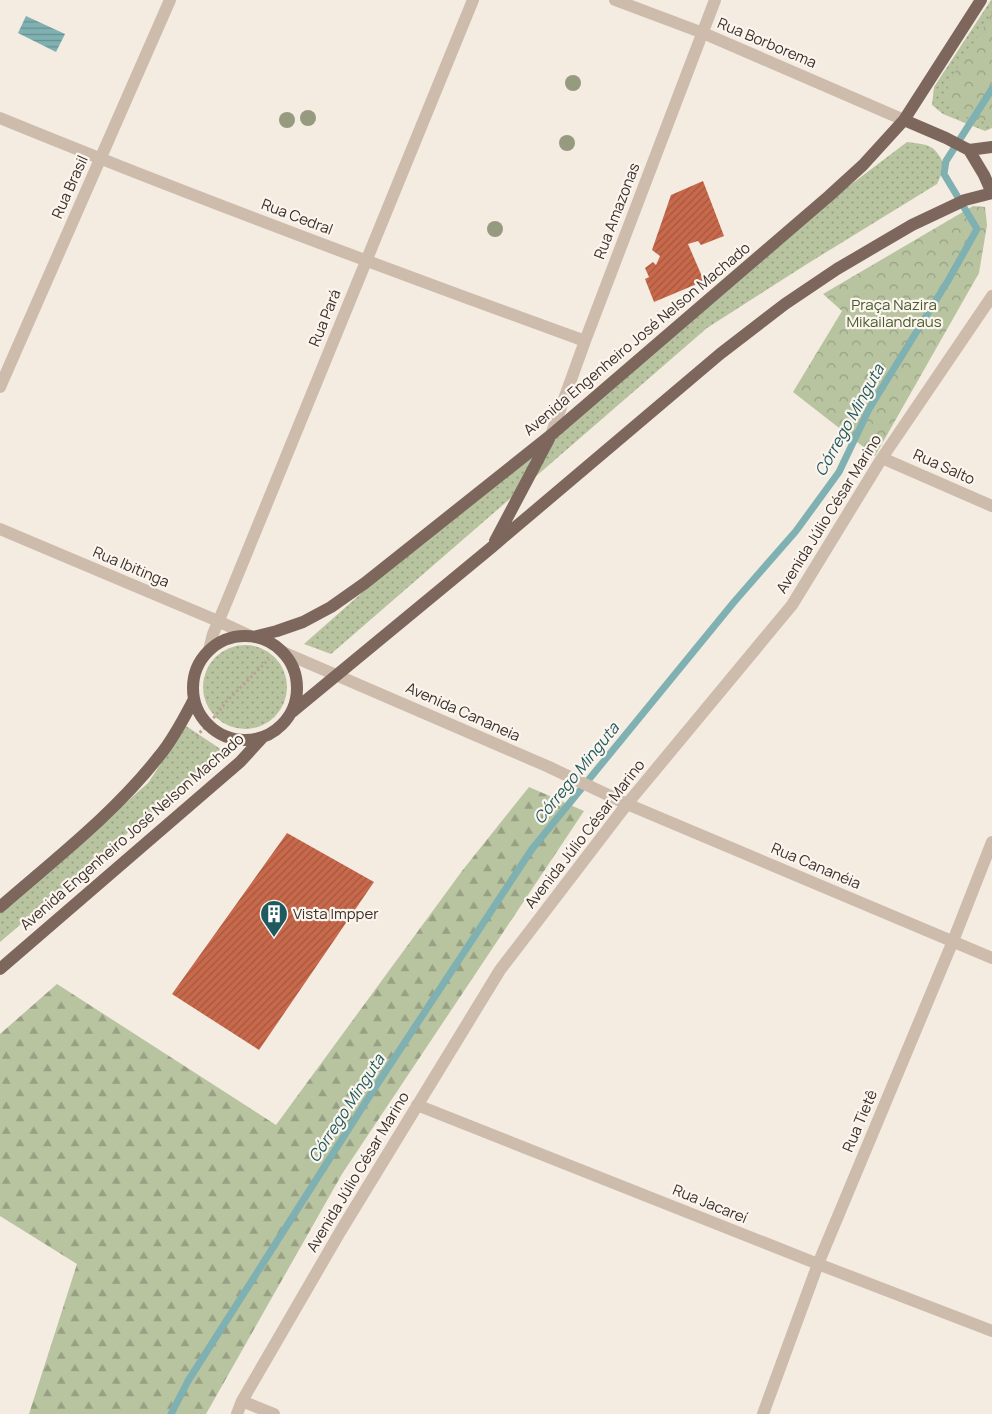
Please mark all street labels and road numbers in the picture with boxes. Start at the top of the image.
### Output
street label: Rua Borborema [714,12,820,73]
street label: Rua Brasil [46,152,93,222]
street label: Rua Amazonas [589,160,645,262]
street label: Rua Cedral [258,193,336,240]
street label: Avenida Engenheiro José Nelson Machado [519,237,755,440]
street label: Rua Pará [304,286,346,350]
street label: Avenida Júlio César Marino [771,430,886,597]
street label: Rua Salto [910,444,978,489]
street label: Rua Ibitinga [90,541,173,592]
street label: Avenida Cananeia [403,677,524,746]
street label: Avenida Engenheiro José Nelson Machado [15,728,248,935]
street label: Avenida Júlio César Marino [520,755,650,913]
street label: Rua Cananéia [768,837,864,894]
street label: Rua Tietê [837,1086,882,1155]
street label: Avenida Júlio César Marino [301,1087,414,1256]
street label: Rua Jacareí [670,1179,751,1228]

